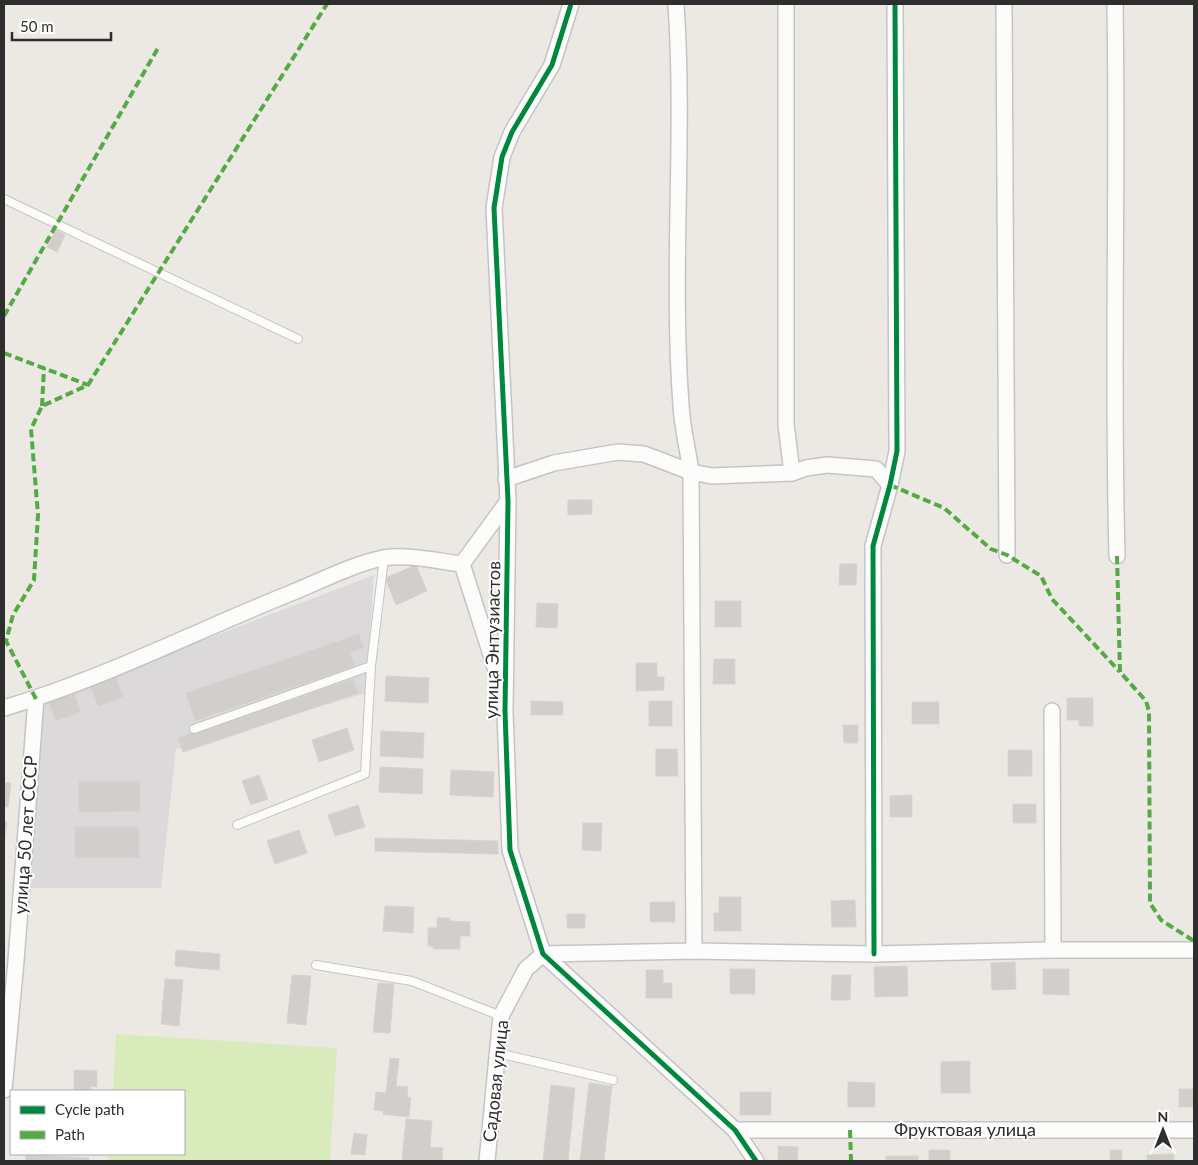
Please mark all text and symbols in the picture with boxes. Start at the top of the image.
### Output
scale bar [12,10,111,42]
text: 50 m [20,17,54,35]
street label: улица Энтузиастов [480,561,504,719]
street label: улица 50 лет СССР [8,755,42,915]
street label: Садовая улица [478,1019,512,1143]
legend [10,1090,185,1155]
text: Cycle path [55,1100,124,1118]
north arrow [1138,1105,1188,1155]
text: N [1158,1108,1168,1125]
street label: Фруктовая улица [894,1118,1036,1140]
text: Path [55,1125,85,1143]

